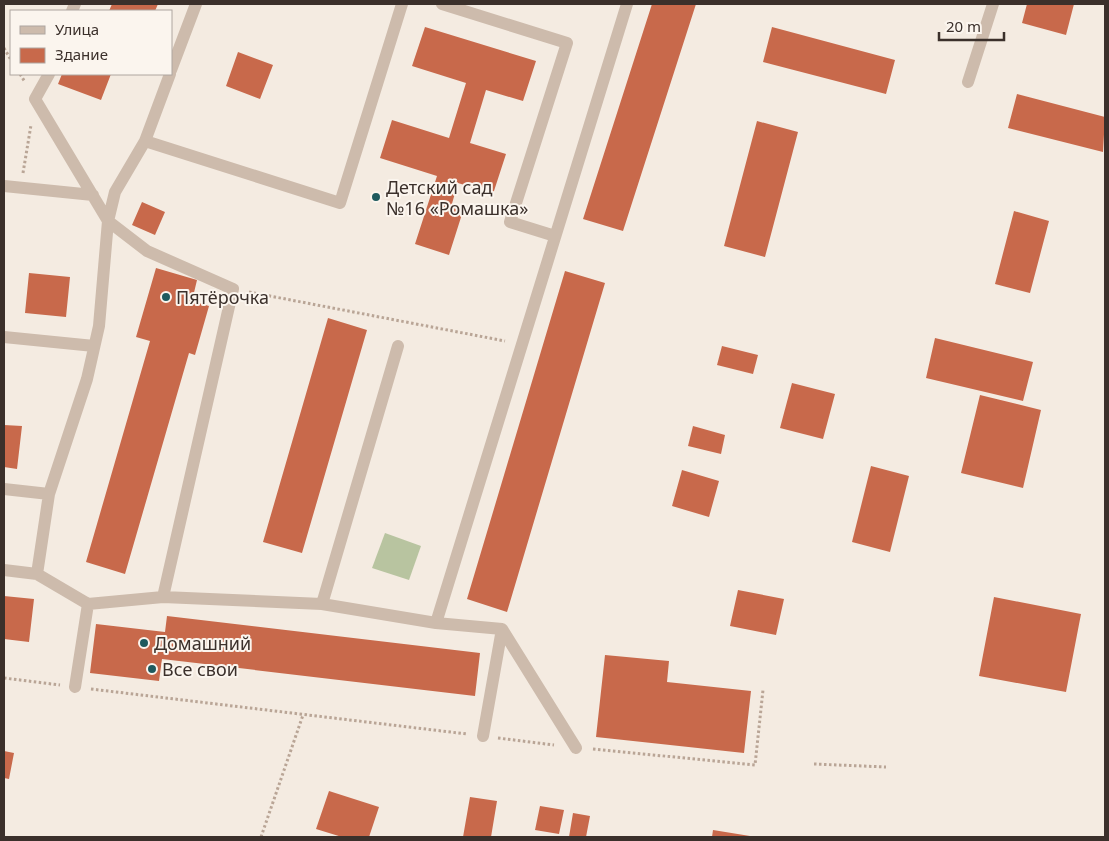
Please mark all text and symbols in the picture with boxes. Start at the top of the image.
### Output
legend [10,10,172,75]
scale bar [939,10,1004,42]
text: 20 m [946,16,981,36]
text: Улица [55,19,99,39]
text: Здание [55,44,108,64]
place label: Детский сад №16 «Ромашка» [386,175,529,220]
marker: Детский сад №16 «Ромашка» [370,191,382,203]
place label: Пятёрочка [176,285,269,309]
marker: Пятёрочка [160,291,172,303]
place label: Домашний [154,631,251,655]
marker: Домашний [138,637,150,649]
place label: Все свои [162,657,238,681]
marker: Все свои [146,663,158,675]

